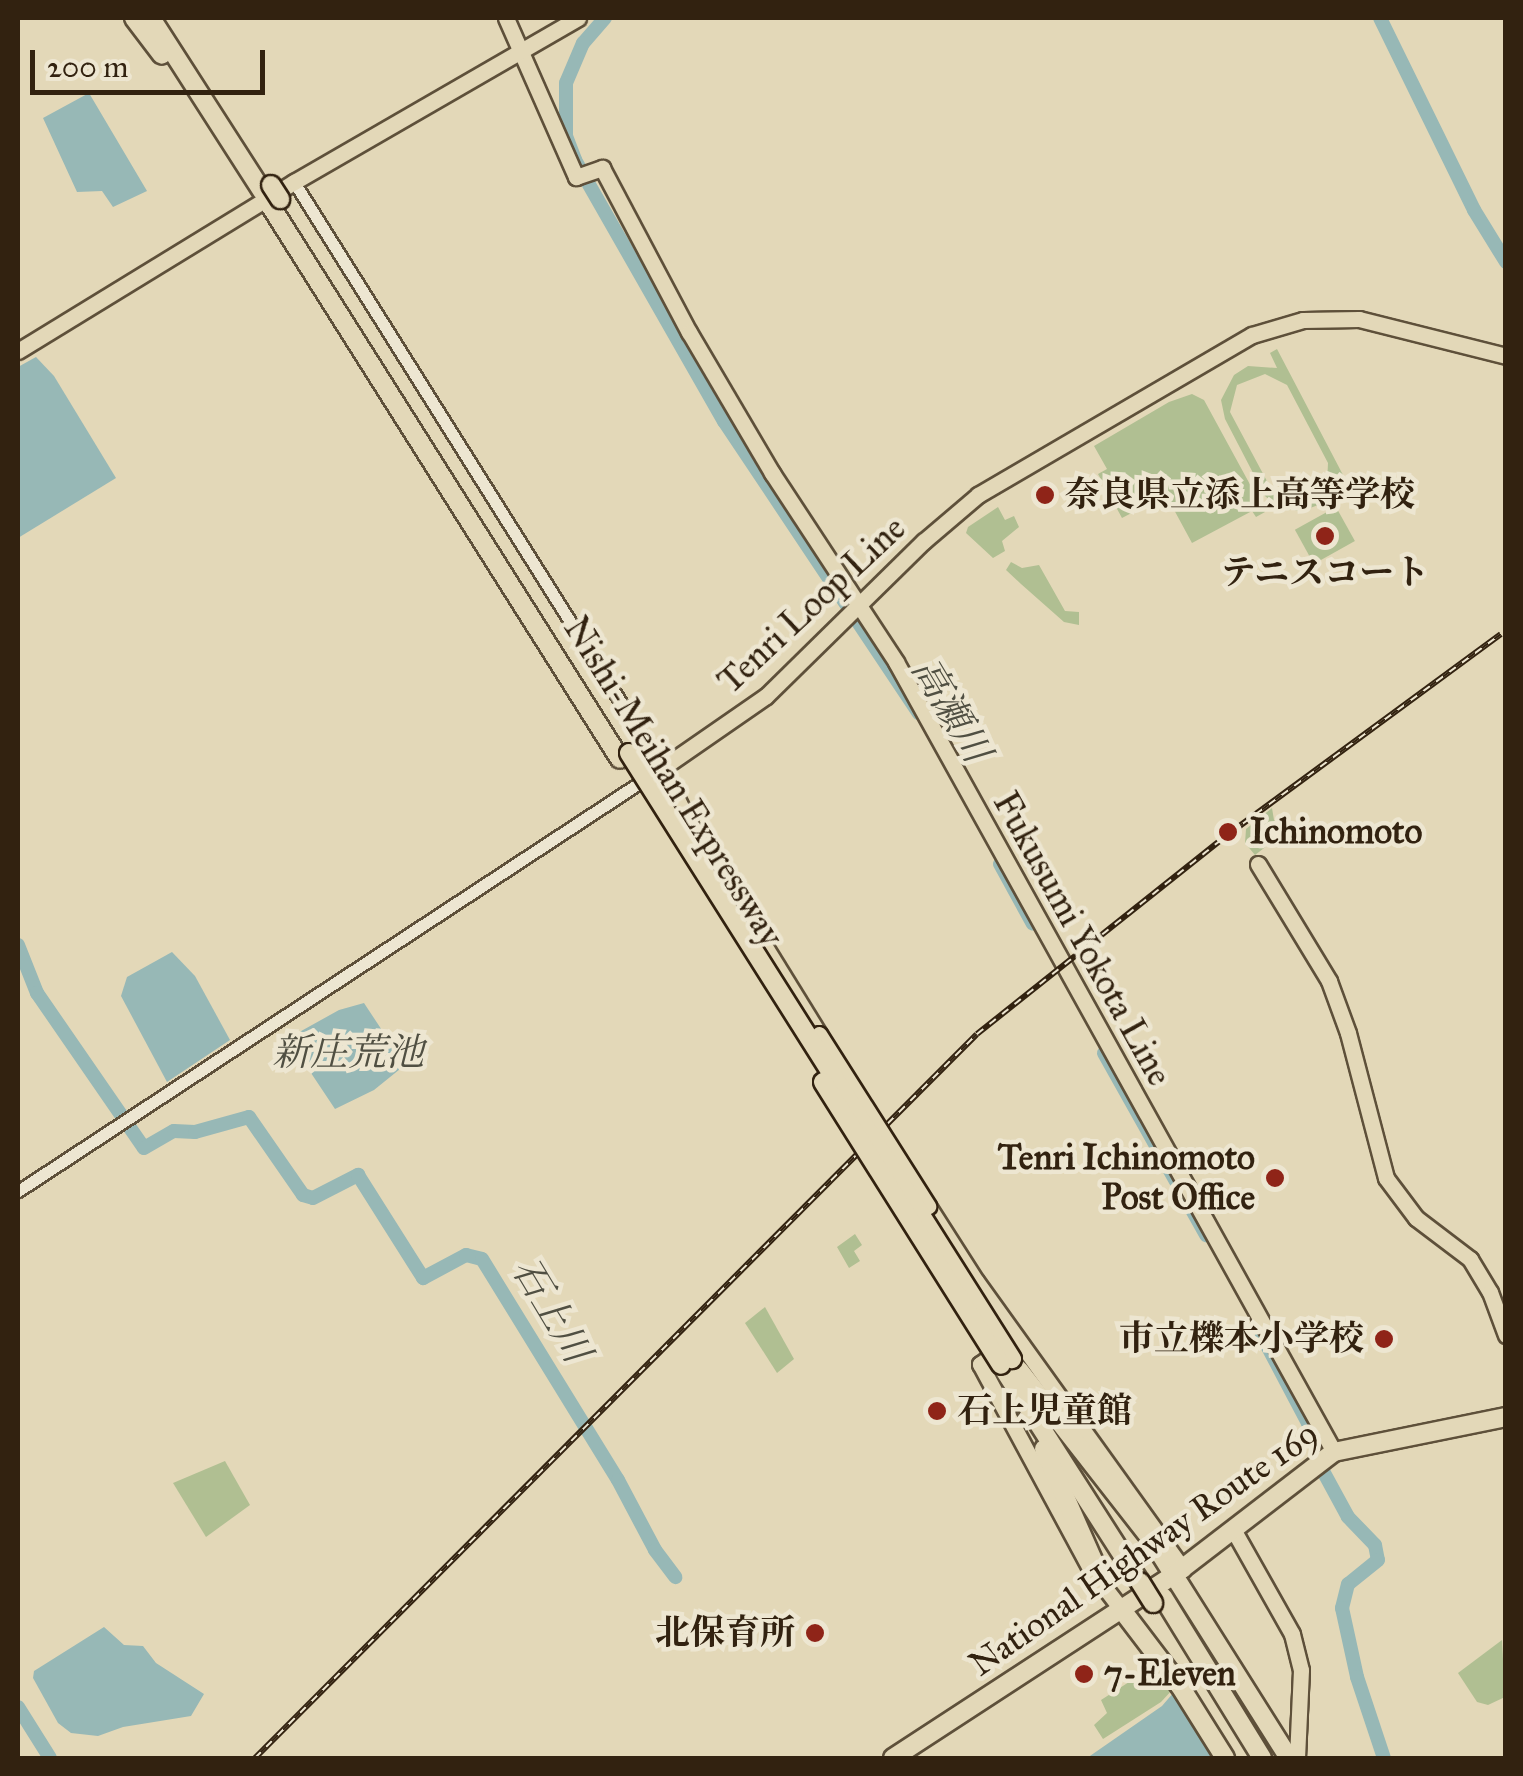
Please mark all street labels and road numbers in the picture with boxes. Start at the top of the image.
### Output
street label: Tenri Loop Line [710,508,914,702]
street label: Nishi-Meihan Expressway [554,609,792,955]
street label: Fukusumi Yokota Line [984,785,1180,1093]
street label: National Highway Route 169 [961,1412,1327,1686]

